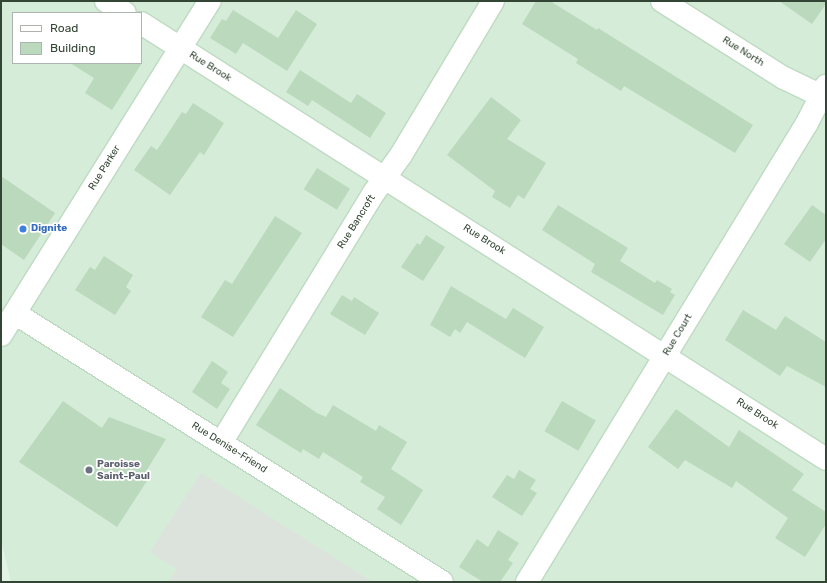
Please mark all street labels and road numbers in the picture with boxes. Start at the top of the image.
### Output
street label: Rue North [720,34,766,70]
street label: Rue Brook [187,49,233,85]
street label: Rue Parker [87,143,123,193]
street label: Rue Bancroft [336,193,378,251]
street label: Rue Brook [461,222,507,258]
street label: Rue Court [661,312,695,358]
street label: Rue Brook [734,396,780,432]
street label: Rue Denise-Friend [189,420,269,476]

